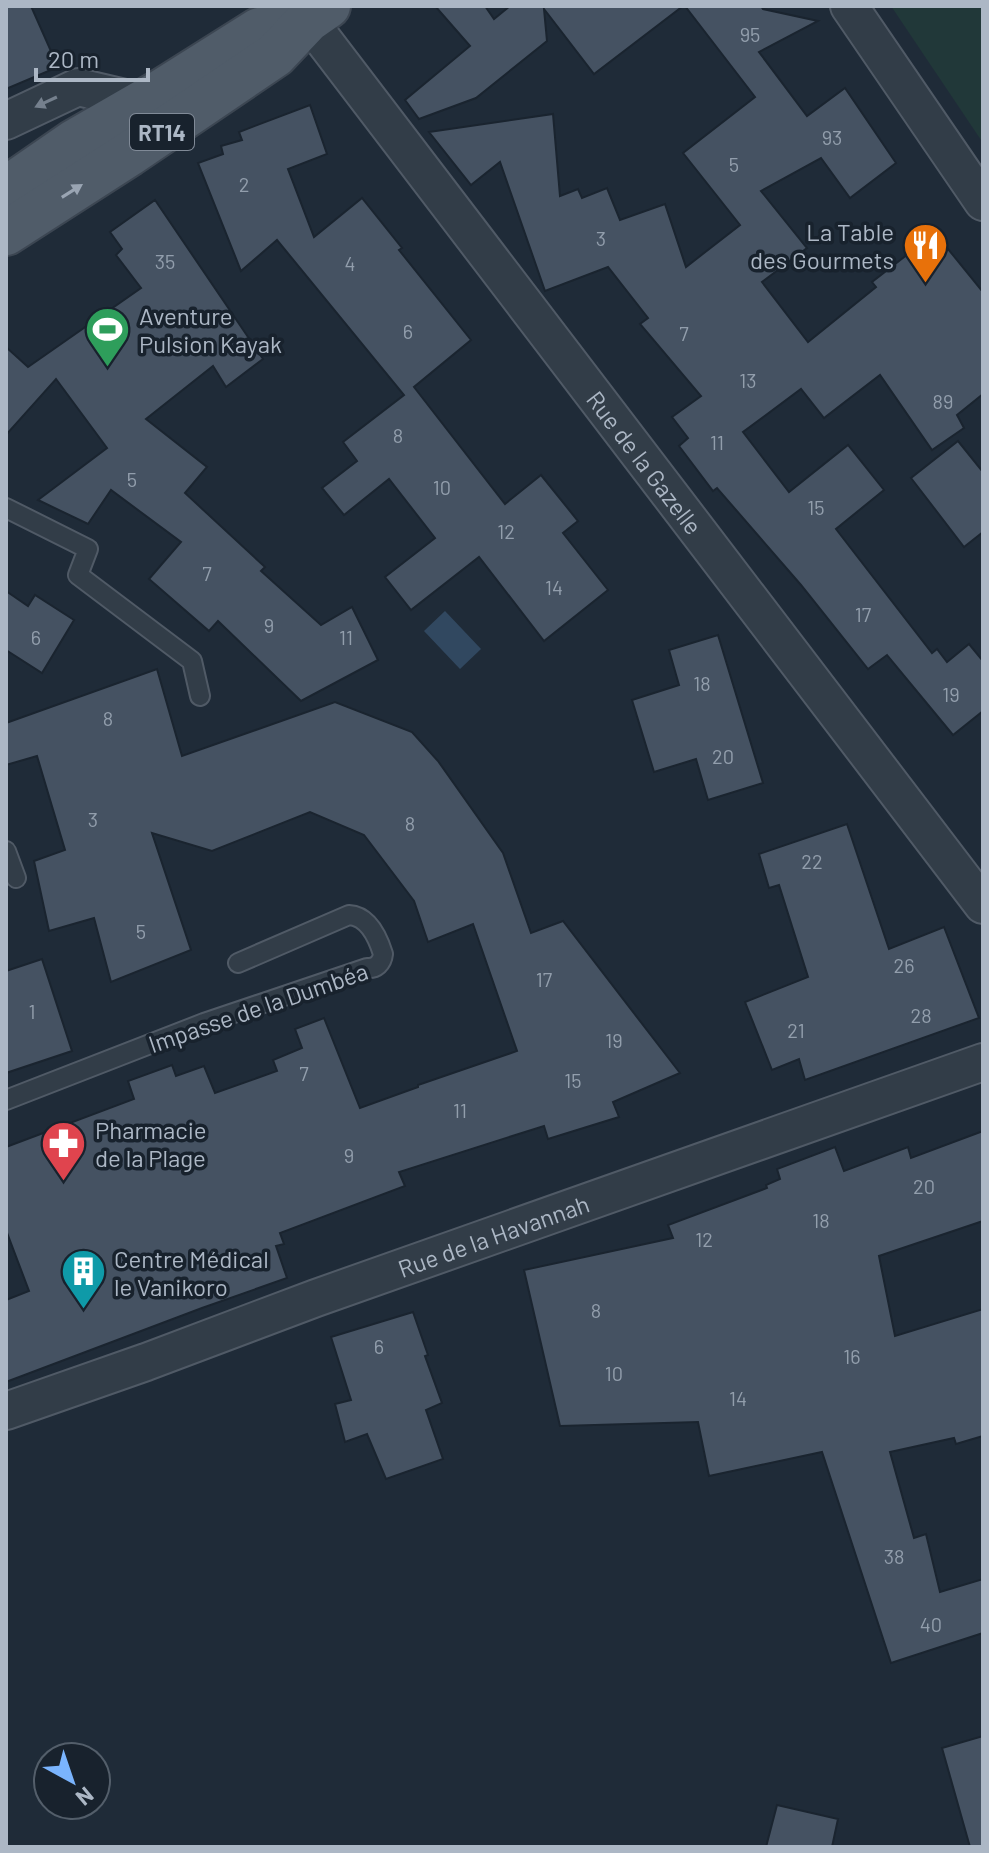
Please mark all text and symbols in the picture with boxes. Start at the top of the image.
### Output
house number: 95 [740,22,760,46]
scale bar [36,32,148,82]
text: 20 m [48,44,99,73]
one-way arrow [35,95,58,109]
road number: RT14 [130,114,194,150]
house number: 93 [822,125,842,149]
house number: 5 [729,152,739,176]
house number: 2 [239,172,249,196]
one-way arrow [61,184,83,198]
place label: La Table des Gourmets [750,217,894,274]
restaurant icon: La Table des Gourmets [901,221,949,284]
house number: 3 [596,226,606,250]
house number: 35 [155,249,175,273]
house number: 4 [344,251,356,275]
place label: Aventure Pulsion Kayak [139,301,282,358]
sports icon: Aventure Pulsion Kayak [84,305,132,368]
house number: 6 [403,319,413,343]
house number: 7 [679,321,689,345]
house number: 13 [739,368,757,392]
street label: Rue de la Gazelle [581,385,709,540]
house number: 89 [933,389,953,413]
house number: 8 [393,423,403,447]
house number: 11 [710,430,724,454]
house number: 5 [127,467,137,491]
house number: 10 [433,475,451,499]
house number: 15 [807,495,825,519]
house number: 12 [497,519,515,543]
house number: 7 [202,561,212,585]
house number: 14 [545,575,563,599]
house number: 17 [855,602,872,626]
house number: 9 [264,613,274,637]
house number: 6 [31,625,41,649]
house number: 11 [339,625,353,649]
house number: 18 [693,671,711,695]
house number: 19 [942,682,960,706]
house number: 8 [103,706,113,730]
house number: 20 [712,744,734,768]
house number: 3 [88,807,98,831]
house number: 8 [405,811,415,835]
house number: 22 [801,849,823,873]
house number: 5 [136,919,146,943]
house number: 26 [893,953,915,977]
street label: Impasse de la Dumbéa [144,956,372,1058]
house number: 17 [536,967,553,991]
house number: 1 [29,999,36,1023]
house number: 28 [910,1003,932,1027]
house number: 21 [787,1018,805,1042]
house number: 19 [605,1028,623,1052]
house number: 7 [299,1061,309,1085]
house number: 15 [564,1068,582,1092]
house number: 11 [453,1098,467,1122]
place label: Pharmacie de la Plage [95,1115,207,1172]
pharmacy icon: Pharmacie de la Plage [40,1119,88,1182]
house number: 9 [344,1143,354,1167]
house number: 20 [913,1174,935,1198]
street label: Rue de la Havannah [394,1188,593,1282]
house number: 18 [812,1208,830,1232]
house number: 12 [695,1227,713,1251]
place label: Centre Médical le Vanikoro [114,1244,269,1301]
building icon: Centre Médical le Vanikoro [59,1248,107,1311]
house number: 8 [591,1298,601,1322]
house number: 6 [374,1334,384,1358]
house number: 16 [843,1344,861,1368]
house number: 10 [605,1361,623,1385]
house number: 14 [729,1386,747,1410]
house number: 38 [884,1544,904,1568]
house number: 40 [920,1612,942,1636]
north arrow [32,1741,112,1821]
text: N [72,1782,99,1812]

